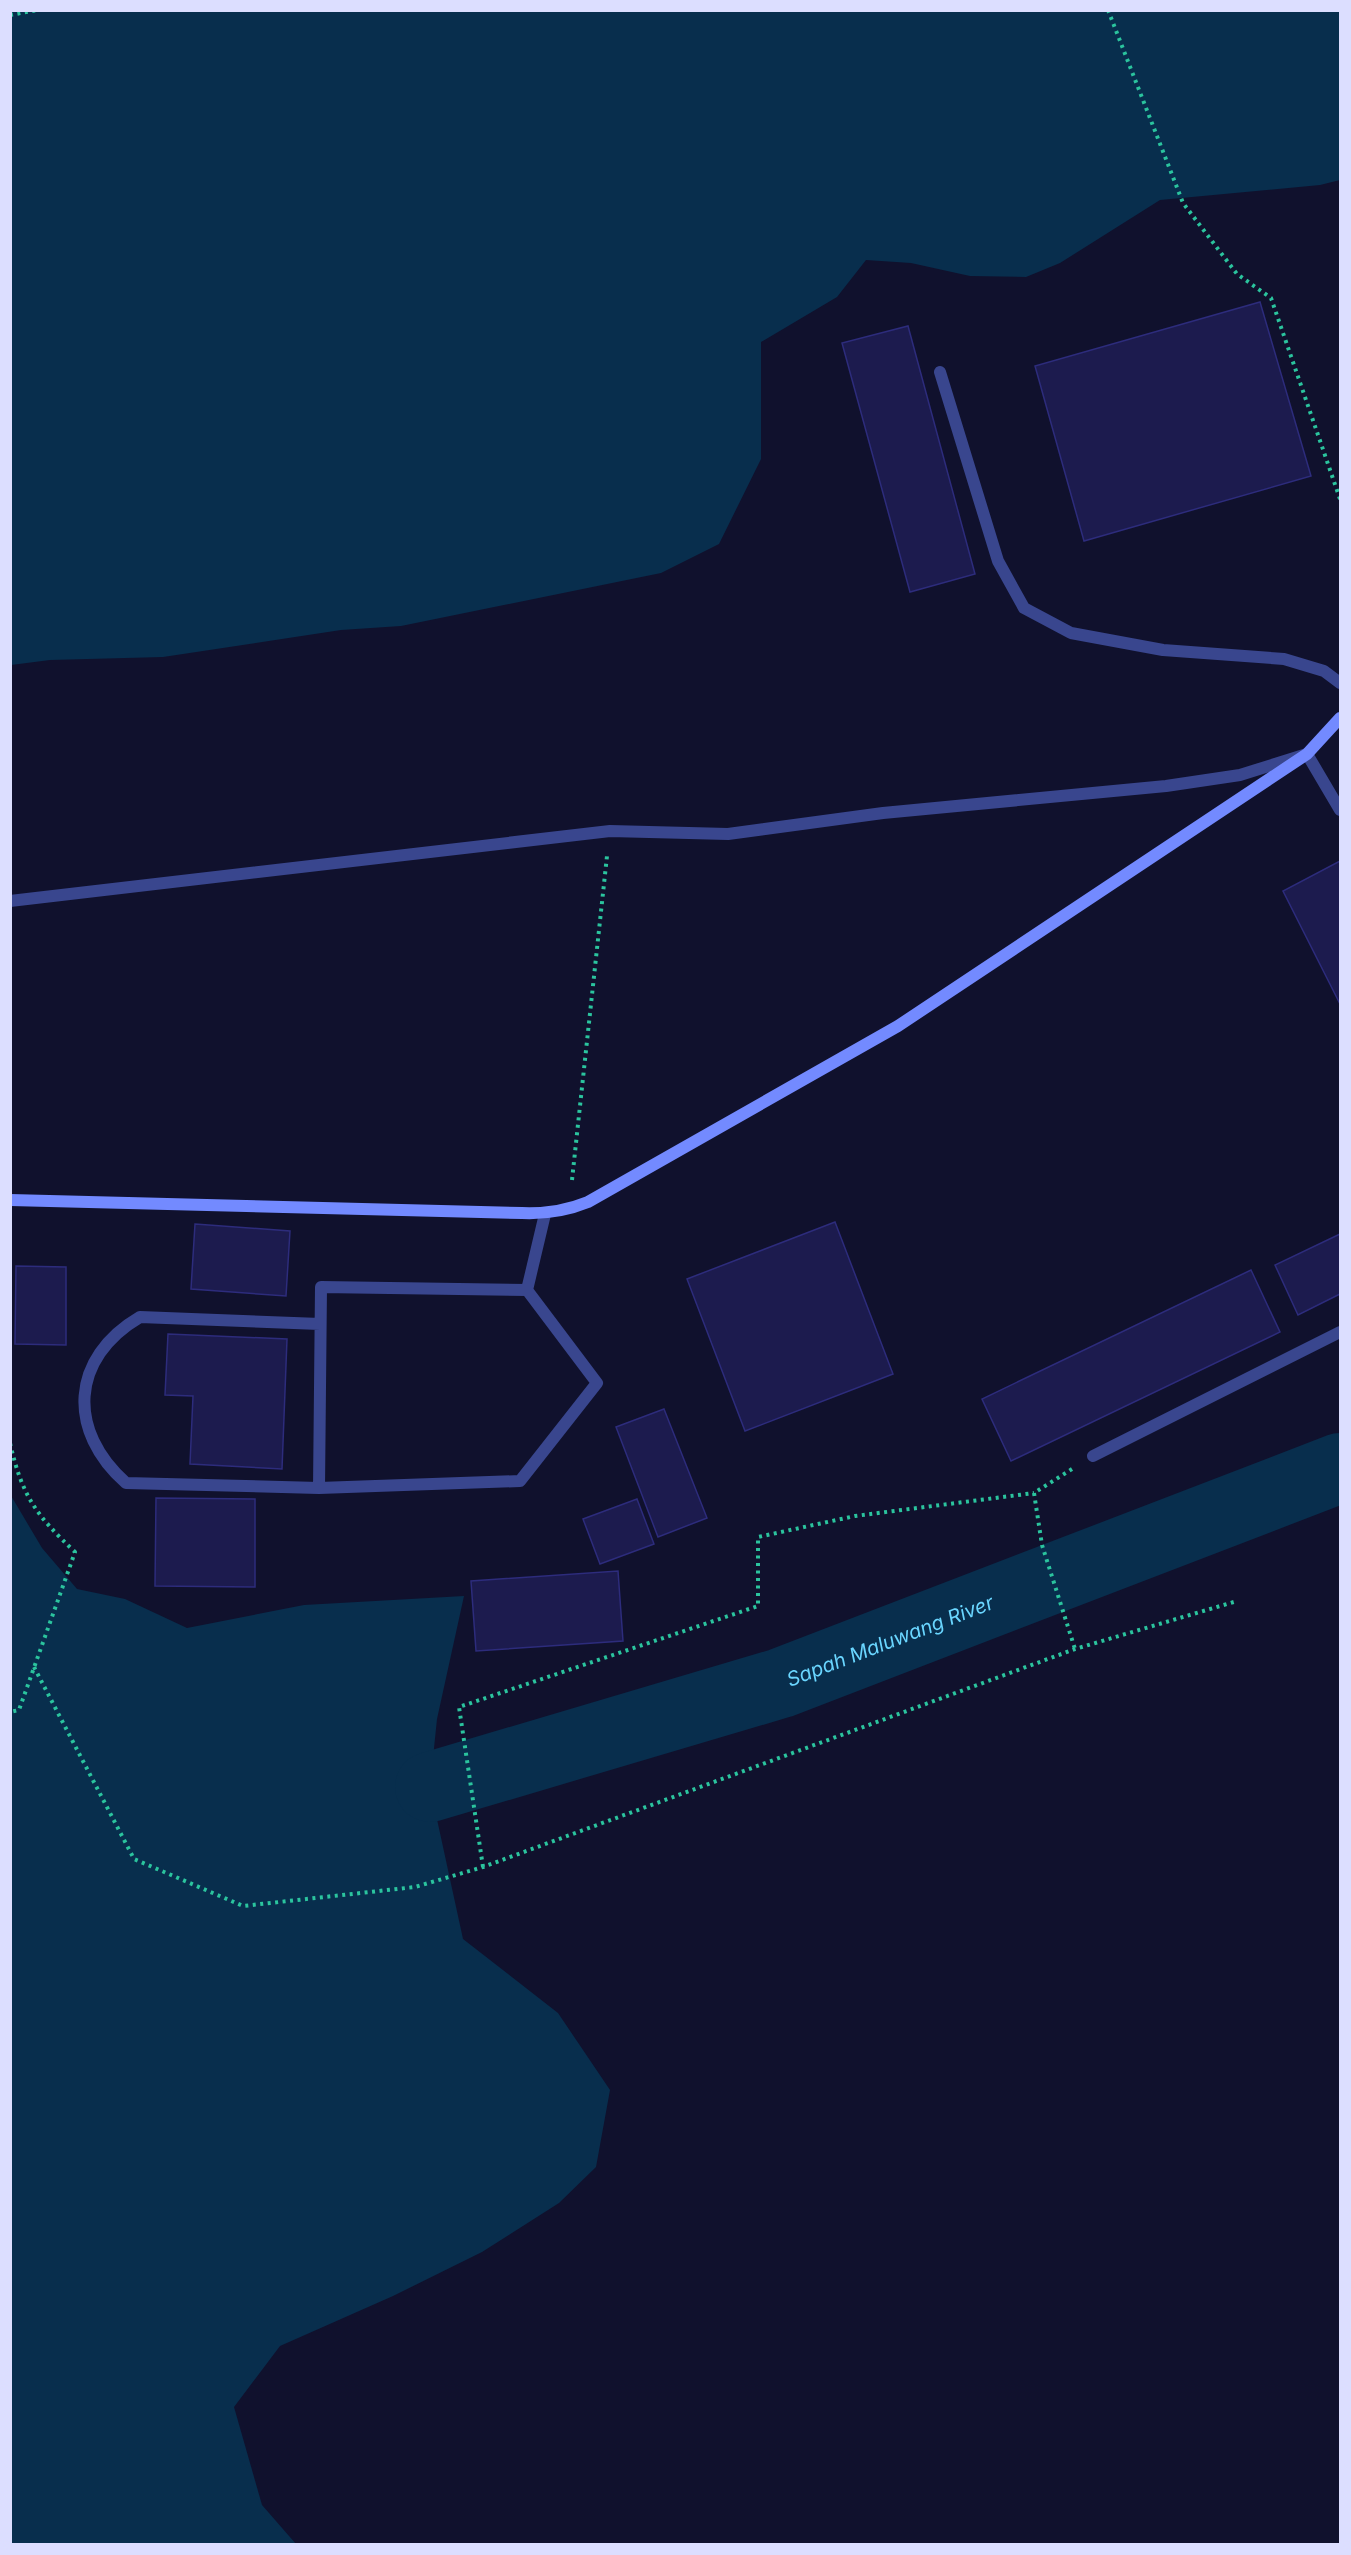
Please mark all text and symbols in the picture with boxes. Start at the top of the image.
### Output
water label: Sapah Maluwang River [783,1590,997,1692]

